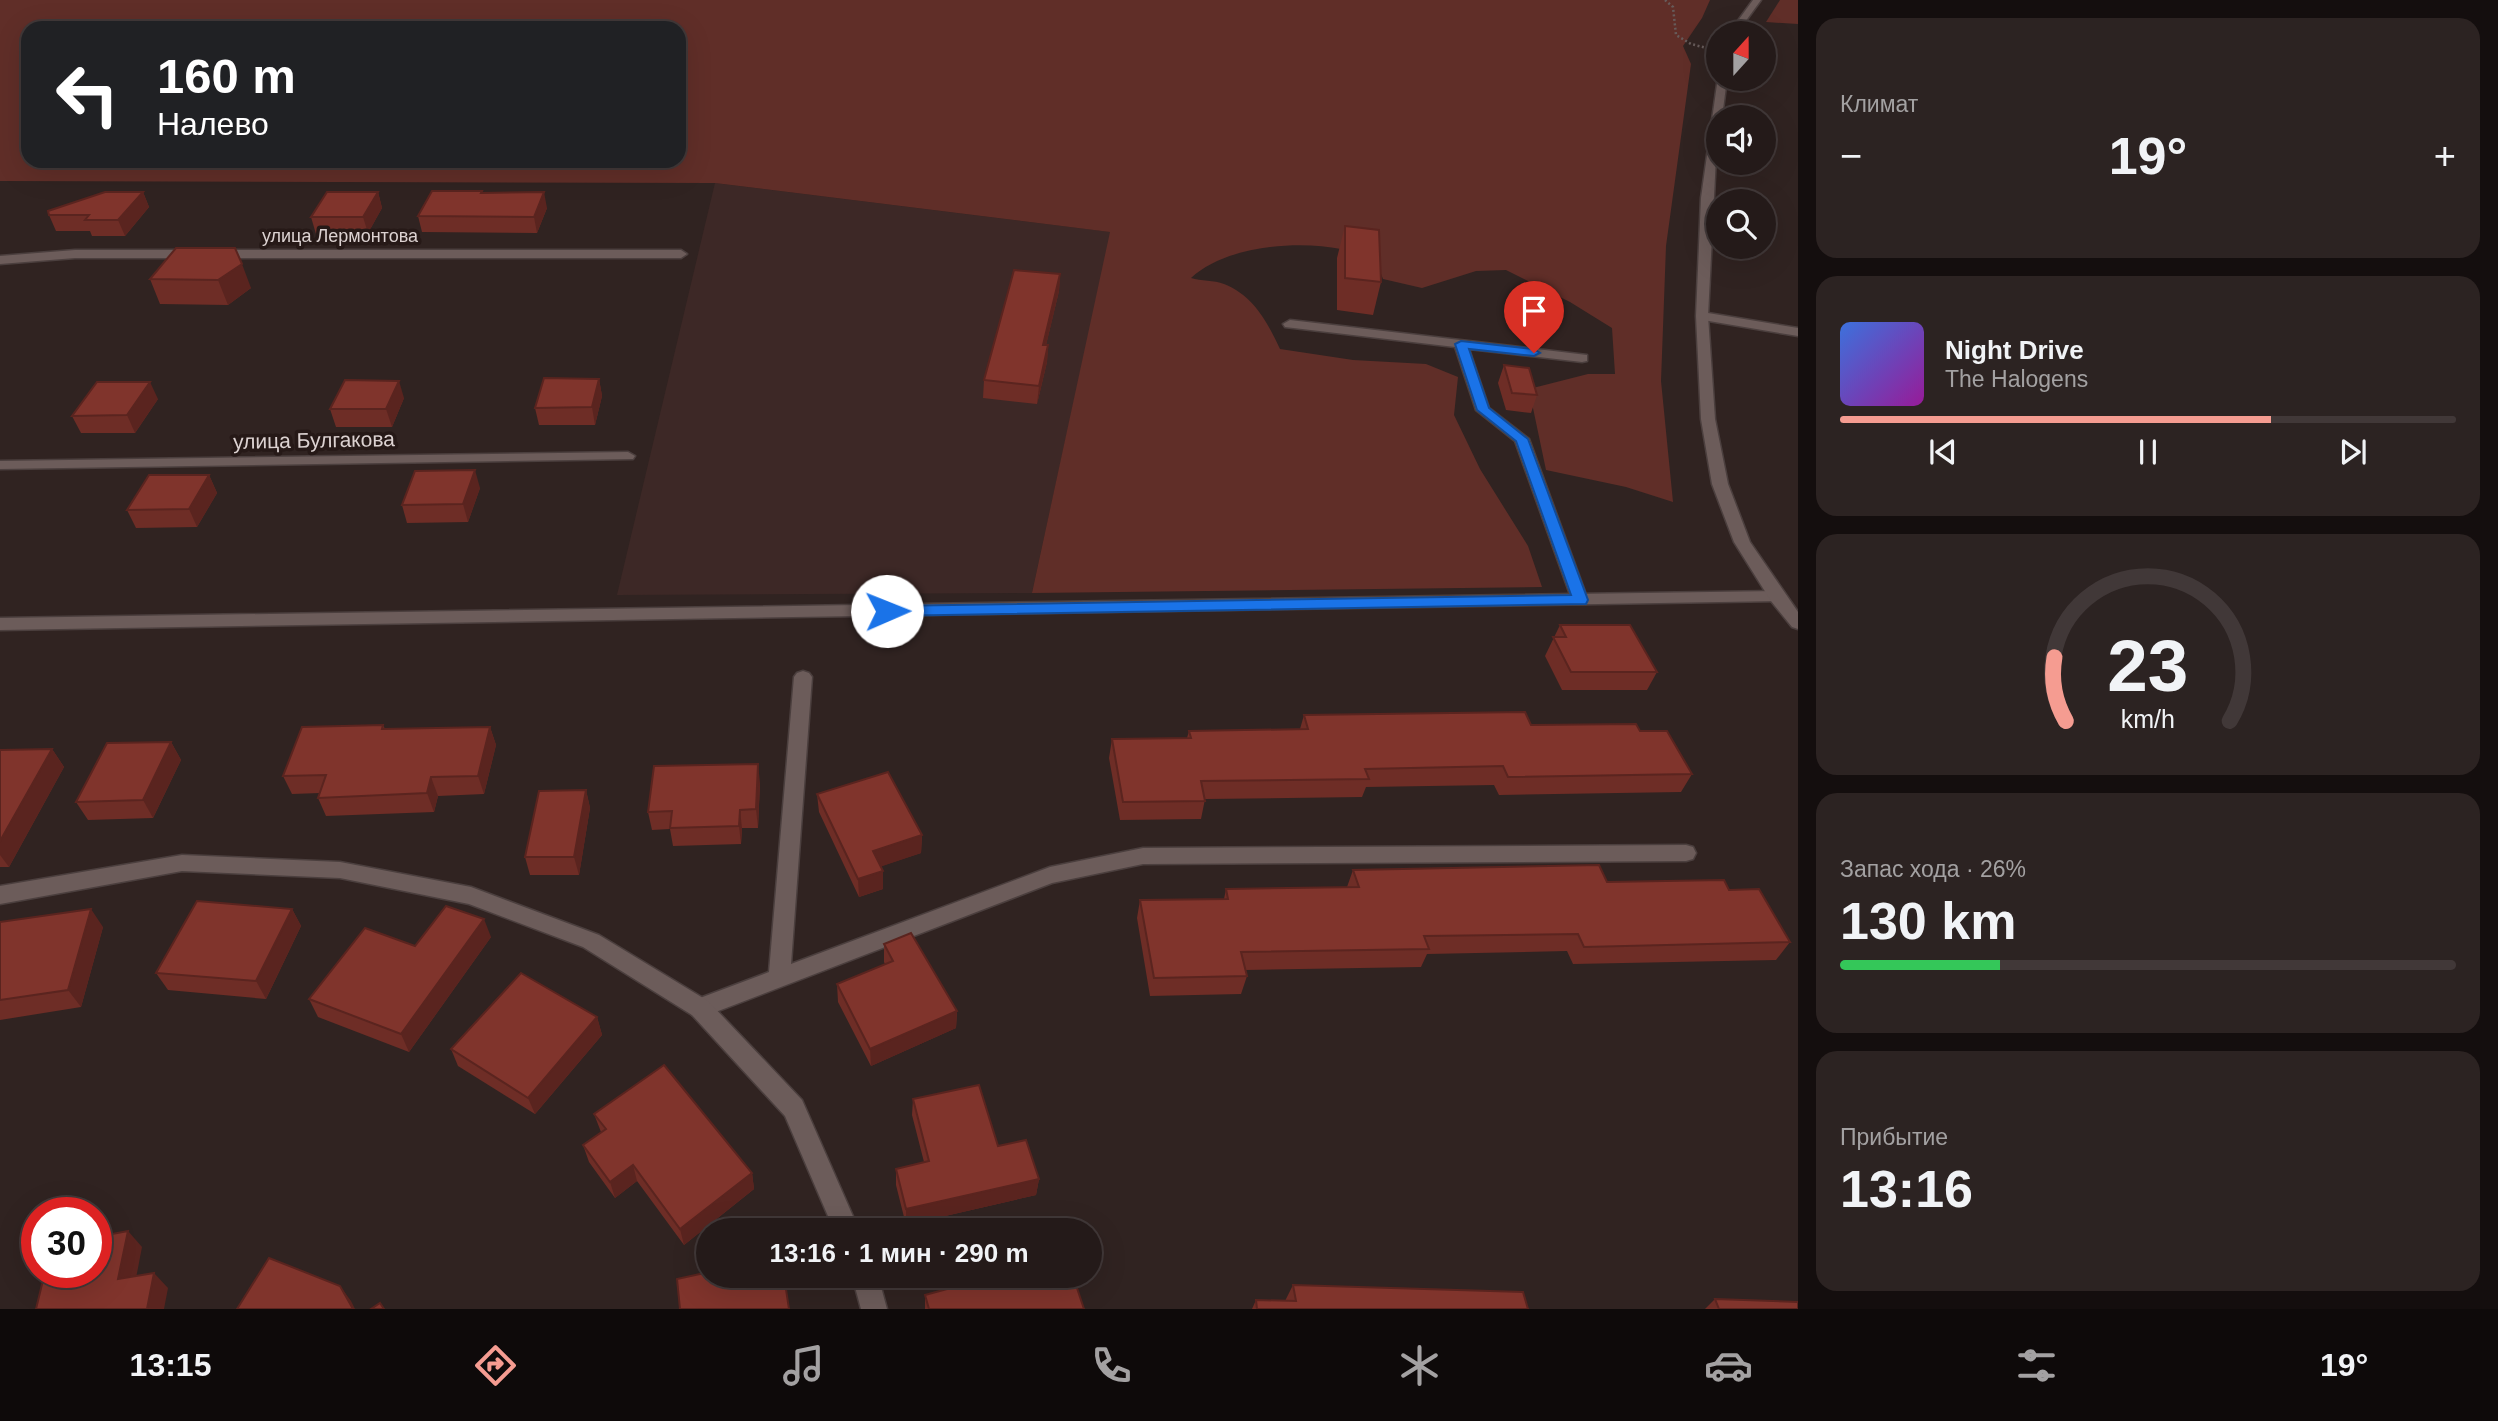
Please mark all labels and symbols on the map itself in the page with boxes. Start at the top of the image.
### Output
north arrow [1706,21,1776,91]
street label: улица Лермонтова [262,226,419,246]
pin [1504,281,1564,353]
street label: улица Булгакова [233,427,395,453]
position arrow [850,574,924,648]
speed limit sign: 30 [21,1197,112,1288]

